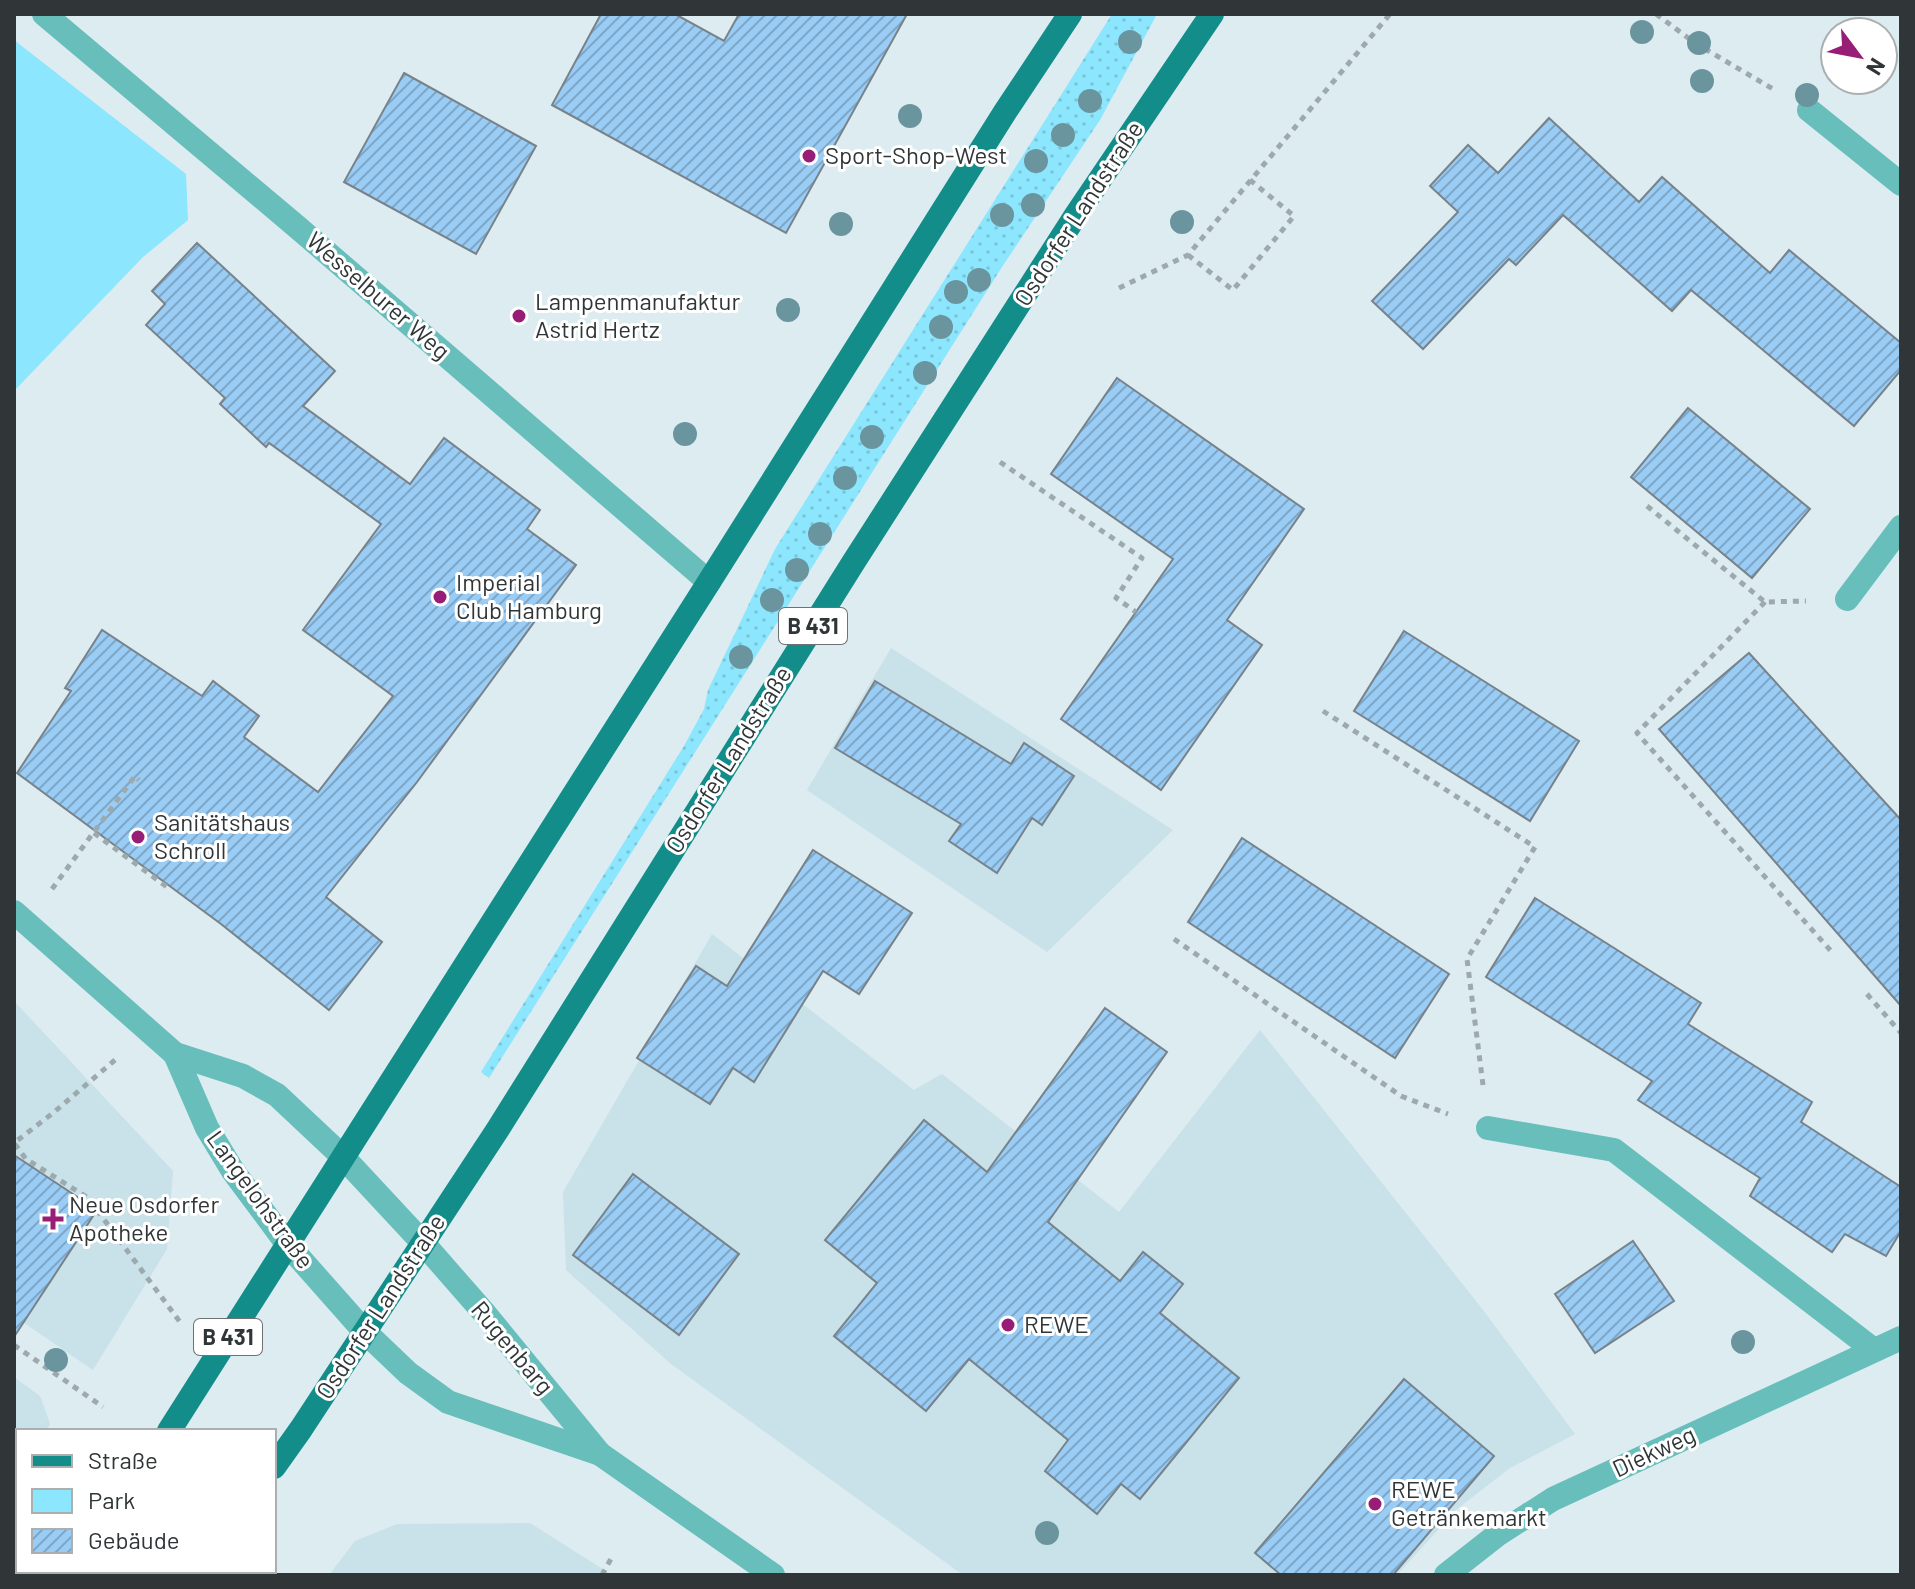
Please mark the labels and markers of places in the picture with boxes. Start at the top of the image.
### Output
place label: Sport-Shop-West [825,140,1007,169]
marker: Sport-Shop-West [800,147,818,165]
place label: Lampenmanufaktur Astrid Hertz [535,286,740,343]
marker: Lampenmanufaktur Astrid Hertz [510,307,528,325]
place label: Imperial Club Hamburg [456,567,602,624]
marker: Imperial Club Hamburg [431,588,449,606]
place label: Sanitätshaus Schroll [154,807,290,864]
marker: Sanitätshaus Schroll [129,828,147,846]
place label: Neue Osdorfer Apotheke [69,1189,219,1246]
marker: Neue Osdorfer Apotheke [44,1210,62,1228]
place label: REWE [1024,1309,1089,1338]
marker: REWE [999,1316,1017,1334]
place label: REWE Getränkemarkt [1391,1474,1547,1531]
marker: REWE Getränkemarkt [1366,1495,1384,1513]

